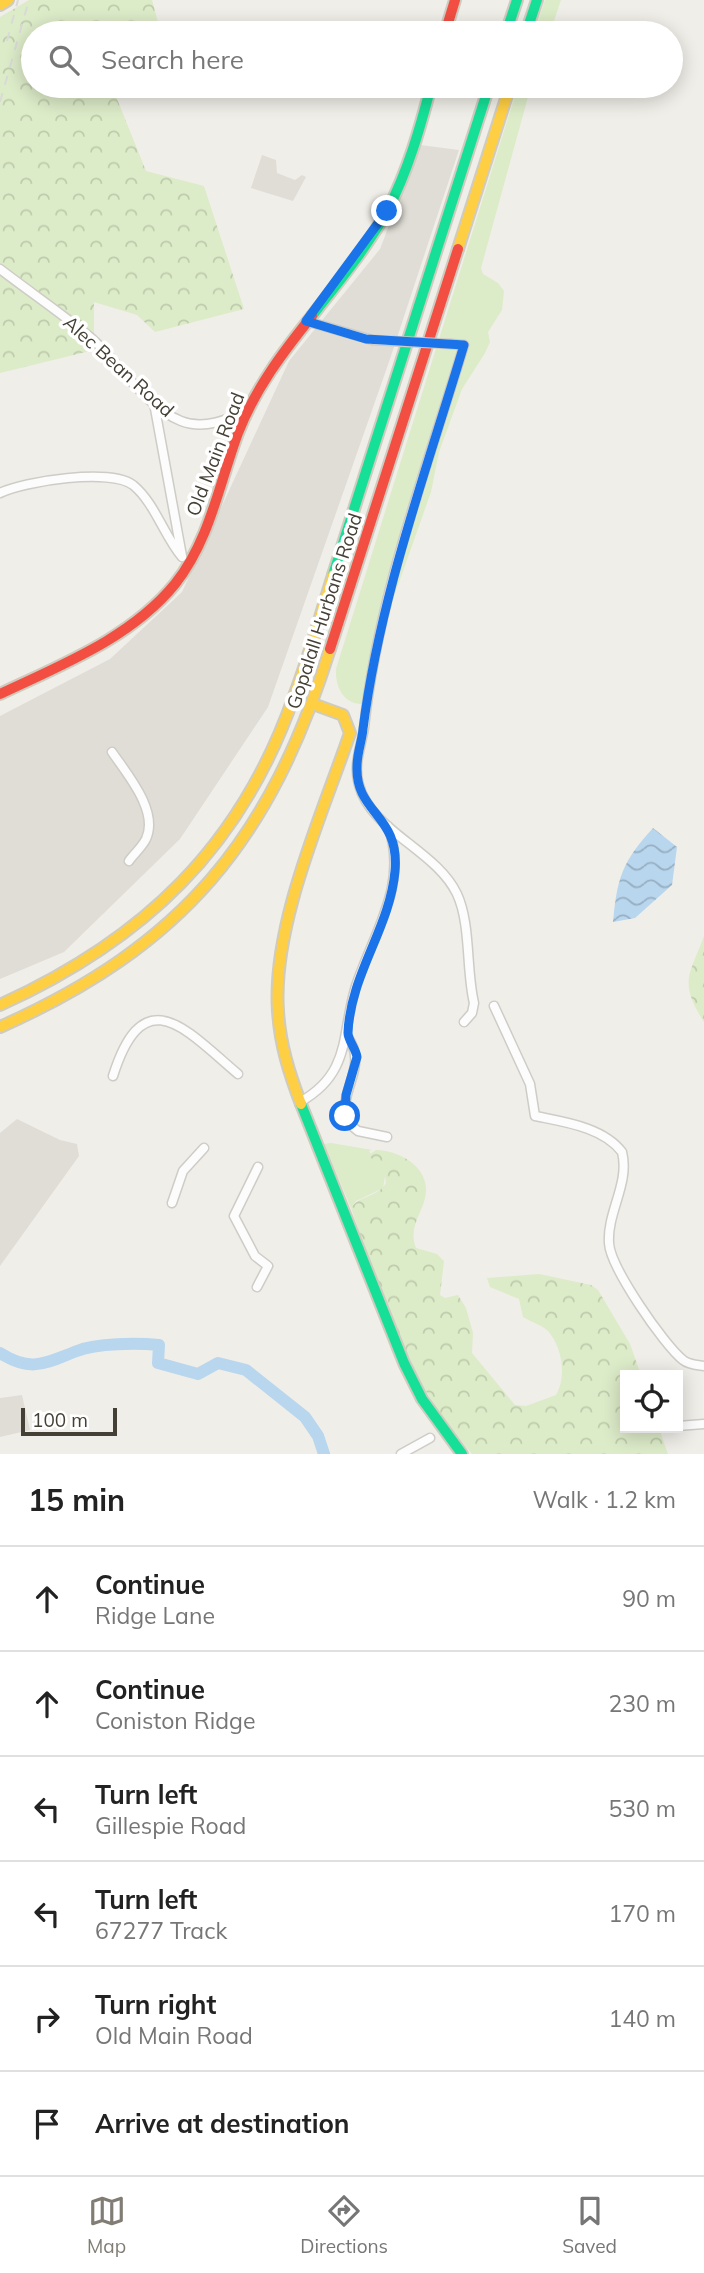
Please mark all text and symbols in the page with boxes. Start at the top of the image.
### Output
search box [21,21,683,98]
icon: search [45,41,83,79]
text: Search here [101,43,244,76]
route end [371,195,402,226]
street label: Alec Bean Road [59,310,179,422]
street label: Old Main Road [180,389,250,519]
street label: Gopalall Hurbans Road [281,510,367,712]
route start [329,1100,360,1131]
map controls [620,1370,683,1433]
button: locate [620,1370,683,1433]
scale bar [21,1405,117,1437]
text: 100 m [32,1408,88,1432]
text: 15 min [28,1481,125,1519]
text: Walk · 1.2 km [532,1485,676,1514]
text: Continue [95,1568,205,1601]
icon: ahead [28,1580,66,1618]
text: 90 m [622,1584,676,1613]
text: Ridge Lane [95,1601,215,1630]
text: Continue [95,1673,205,1706]
icon: ahead [28,1685,66,1723]
text: 230 m [608,1689,676,1718]
text: Coniston Ridge [95,1706,255,1735]
text: Turn left [95,1778,197,1811]
icon: left [28,1790,66,1828]
text: 530 m [608,1794,676,1823]
text: Gillespie Road [95,1811,246,1840]
text: Turn left [95,1883,197,1916]
icon: left [28,1895,66,1933]
text: 170 m [608,1899,676,1928]
text: 67277 Track [95,1916,227,1945]
text: Turn right [95,1988,216,2021]
icon: right [28,2000,66,2038]
text: 140 m [608,2004,676,2033]
text: Old Main Road [95,2021,253,2050]
icon: arrive [28,2105,66,2143]
text: Arrive at destination [95,2107,350,2140]
tab: Map [87,2192,126,2258]
tab: Directions [300,2192,388,2258]
tab: Saved [562,2192,617,2258]

